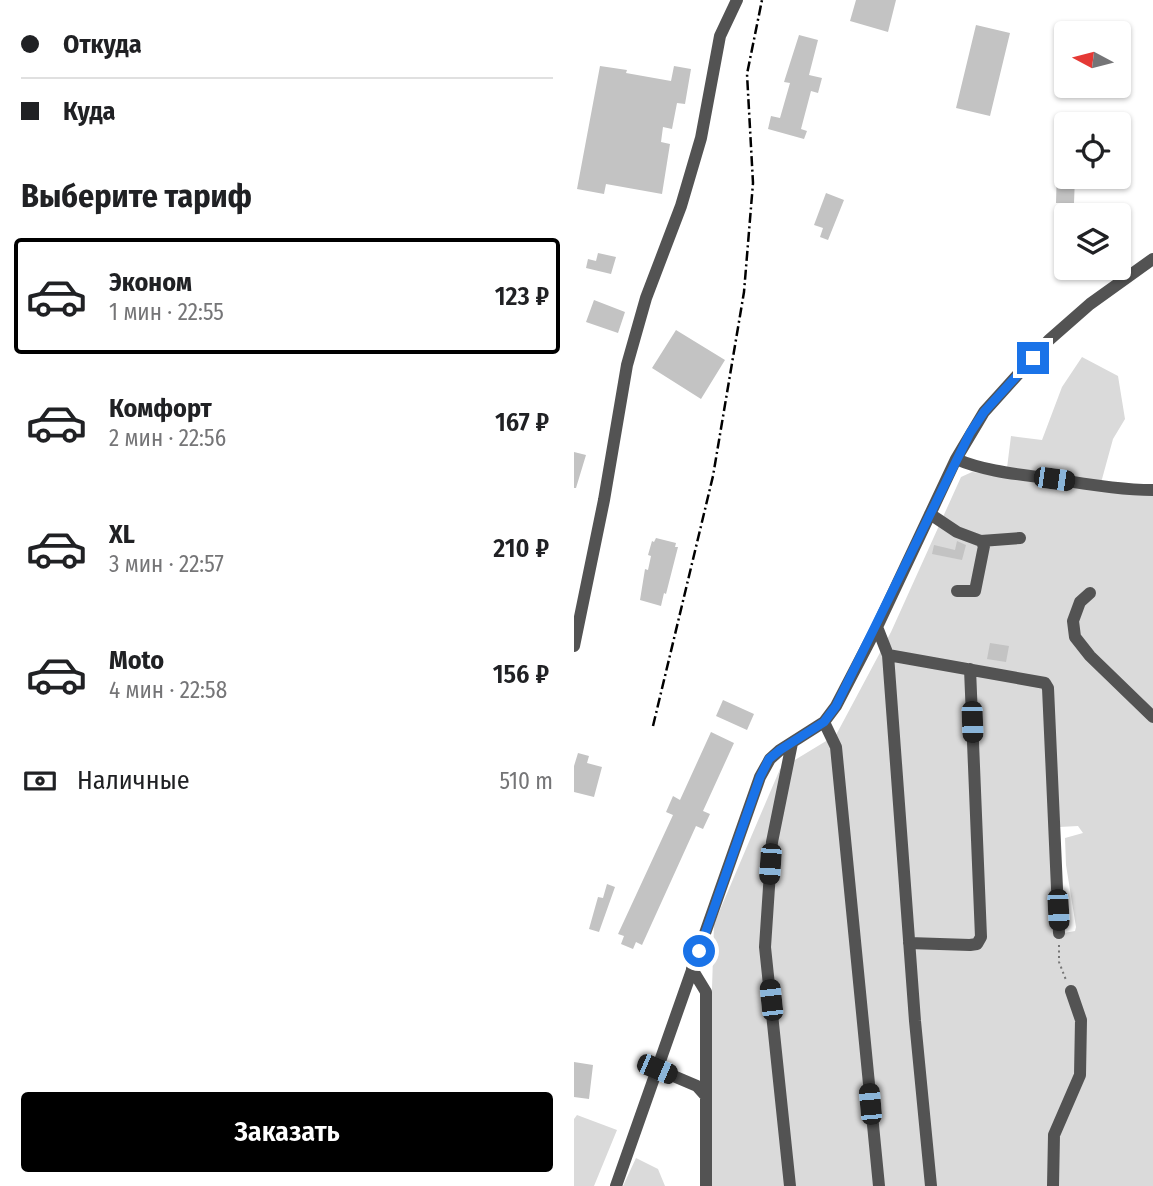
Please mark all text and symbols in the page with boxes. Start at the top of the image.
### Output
north arrow [1054,21,1130,98]
map controls [1054,21,1131,280]
text: Откуда [63,29,142,60]
text: Куда [63,96,116,127]
button: locate [1054,112,1131,189]
text: Выберите тариф [21,177,252,215]
button: layers [1054,203,1131,280]
icon: car [25,265,88,328]
text: Эконом [109,267,192,298]
text: 123 ₽ [495,281,549,312]
text: 1 мин · 22:55 [109,298,224,326]
route end [1017,342,1049,374]
icon: car [25,391,88,454]
text: Комфорт [109,393,212,424]
text: 167 ₽ [495,407,549,438]
text: 2 мин · 22:56 [109,424,226,452]
car [1032,466,1077,492]
icon: car [25,517,88,580]
text: XL [109,519,135,550]
text: 210 ₽ [493,533,549,564]
text: 3 мин · 22:57 [109,550,224,578]
icon: car [25,643,88,706]
text: Moto [109,645,164,676]
text: 156 ₽ [493,659,549,690]
text: 4 мин · 22:58 [109,676,227,704]
car [961,701,984,743]
icon: cash [21,762,59,800]
text: Наличные [77,765,190,796]
text: 510 m [500,767,553,795]
car [759,842,782,886]
car [1047,888,1070,932]
route start [683,935,715,967]
car [759,978,784,1022]
car [634,1051,681,1087]
car [858,1082,883,1126]
button: Заказать [21,1092,553,1172]

